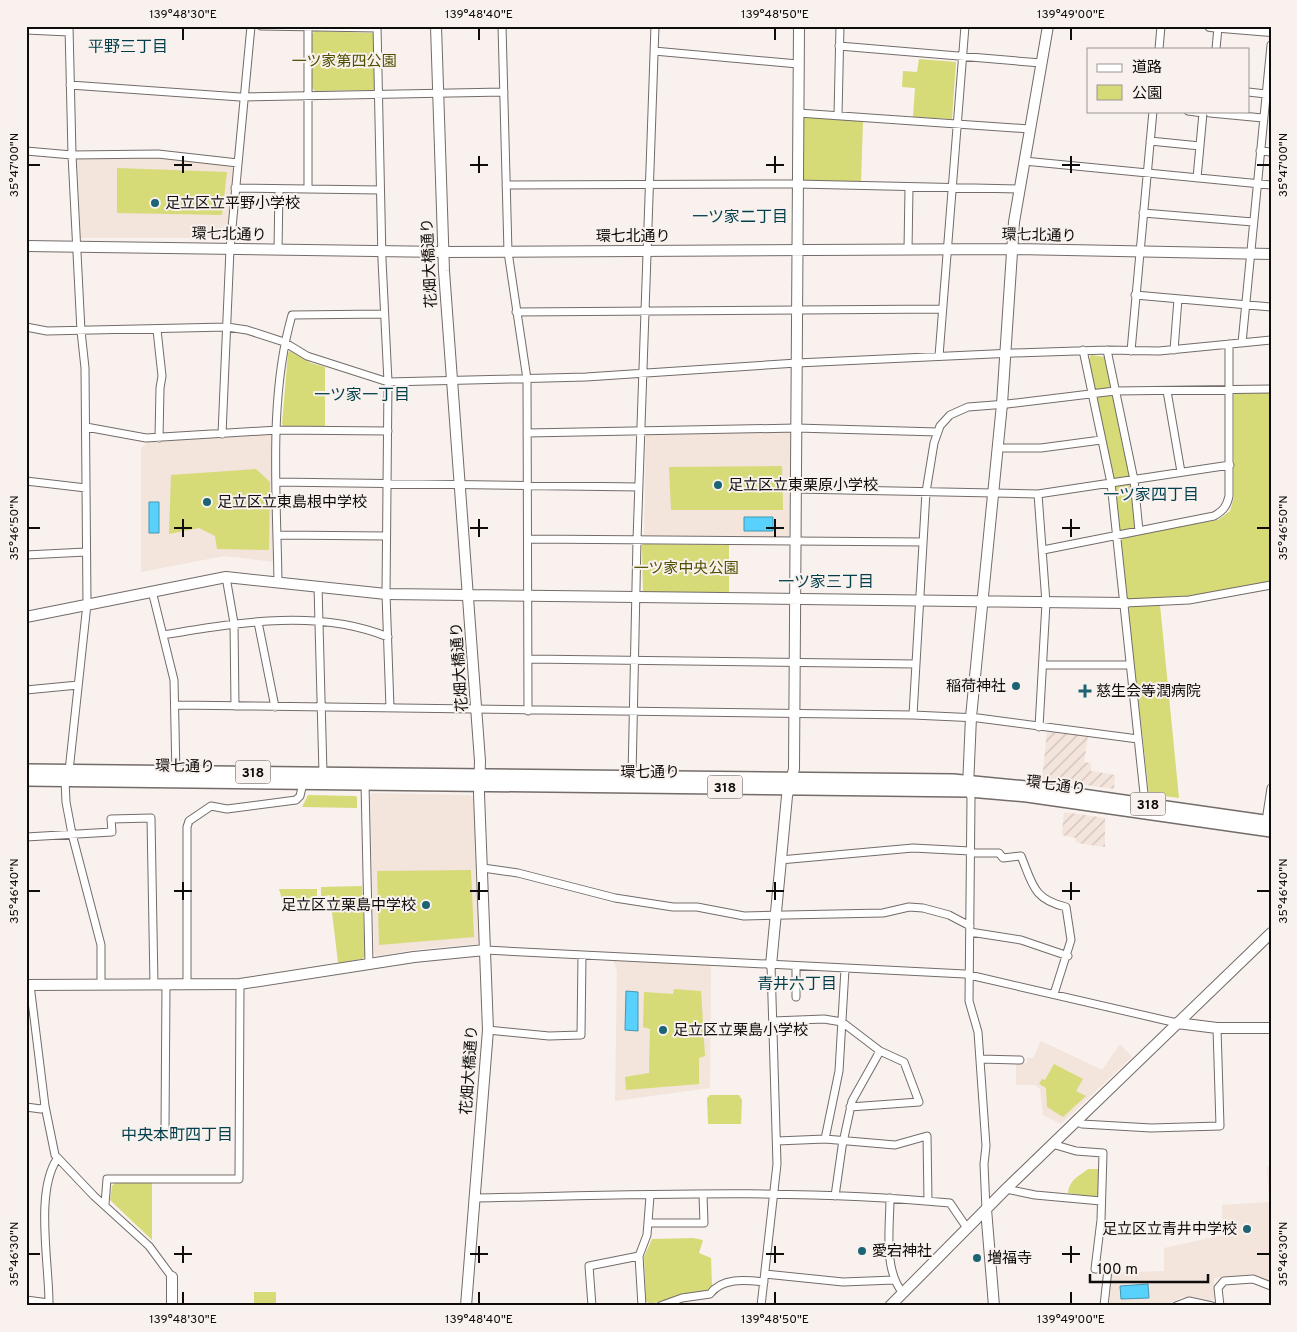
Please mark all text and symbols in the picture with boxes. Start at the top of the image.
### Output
text: 139°48'30"E [149,7,217,23]
text: 139°48'40"E [445,7,513,23]
text: 139°48'50"E [741,7,809,23]
text: 139°49'00"E [1037,7,1105,23]
district label: 平野三丁目 [88,38,168,58]
legend [1087,48,1250,112]
park label: 一ツ家第四公園 [291,53,397,72]
text: 道路 [1132,59,1162,78]
text: 公園 [1132,85,1162,104]
text: 35°47'00"N [7,133,23,197]
text: 35°47'00"N [1276,133,1292,197]
place label: 足立区立平野小学校 [165,195,300,214]
marker: 足立区立平野小学校 [149,197,161,209]
district label: 一ツ家二丁目 [692,208,788,228]
street label: 花畑大橋通り [419,217,442,308]
street label: 環七北通り [191,224,267,246]
street label: 環七北通り [1001,225,1077,247]
street label: 環七北通り [595,227,671,247]
district label: 一ツ家一丁目 [314,386,410,406]
place label: 足立区立東栗原小学校 [728,477,878,496]
marker: 足立区立東栗原小学校 [712,479,724,491]
district label: 一ツ家四丁目 [1103,486,1199,506]
place label: 足立区立東島根中学校 [217,494,367,513]
text: 35°46'50"N [7,495,23,561]
text: 35°46'50"N [1276,495,1292,561]
marker: 足立区立東島根中学校 [201,496,213,508]
park label: 一ツ家中央公園 [633,560,739,579]
district label: 一ツ家三丁目 [778,573,874,593]
street label: 花畑大橋通り [448,621,473,712]
place label: 稲荷神社 [946,678,1006,697]
marker: 稲荷神社 [1010,680,1022,692]
place label: 慈生会等潤病院 [1096,683,1201,702]
marker: 慈生会等潤病院 [1078,684,1092,698]
street label: 環七通り [155,757,215,778]
road number: 318 [236,760,270,784]
street label: 環七通り [620,764,680,783]
street label: 環七通り [1025,773,1087,800]
road number: 318 [708,776,742,799]
road number: 318 [1130,792,1166,816]
text: 35°46'40"N [7,858,23,924]
text: 35°46'40"N [1276,858,1292,924]
place label: 足立区立栗島中学校 [281,897,416,916]
marker: 足立区立栗島中学校 [420,899,432,911]
district label: 青井六丁目 [757,975,837,995]
place label: 足立区立栗島小学校 [673,1022,808,1041]
marker: 足立区立栗島小学校 [657,1024,669,1036]
street label: 花畑大橋通り [458,1025,483,1116]
district label: 中央本町四丁目 [121,1126,233,1146]
place label: 足立区立青井中学校 [1102,1220,1237,1240]
text: 35°46'30"N [7,1222,23,1286]
text: 35°46'30"N [1276,1222,1292,1286]
marker: 足立区立青井中学校 [1241,1223,1253,1235]
place label: 愛宕神社 [872,1243,932,1262]
marker: 愛宕神社 [856,1245,868,1257]
place label: 増福寺 [987,1249,1032,1269]
marker: 増福寺 [971,1252,983,1264]
scale bar [1090,1252,1207,1284]
text: 100 m [1097,1261,1138,1280]
text: 139°48'30"E [149,1312,217,1328]
text: 139°48'40"E [445,1312,513,1328]
text: 139°48'50"E [741,1312,809,1328]
text: 139°49'00"E [1037,1312,1105,1328]

